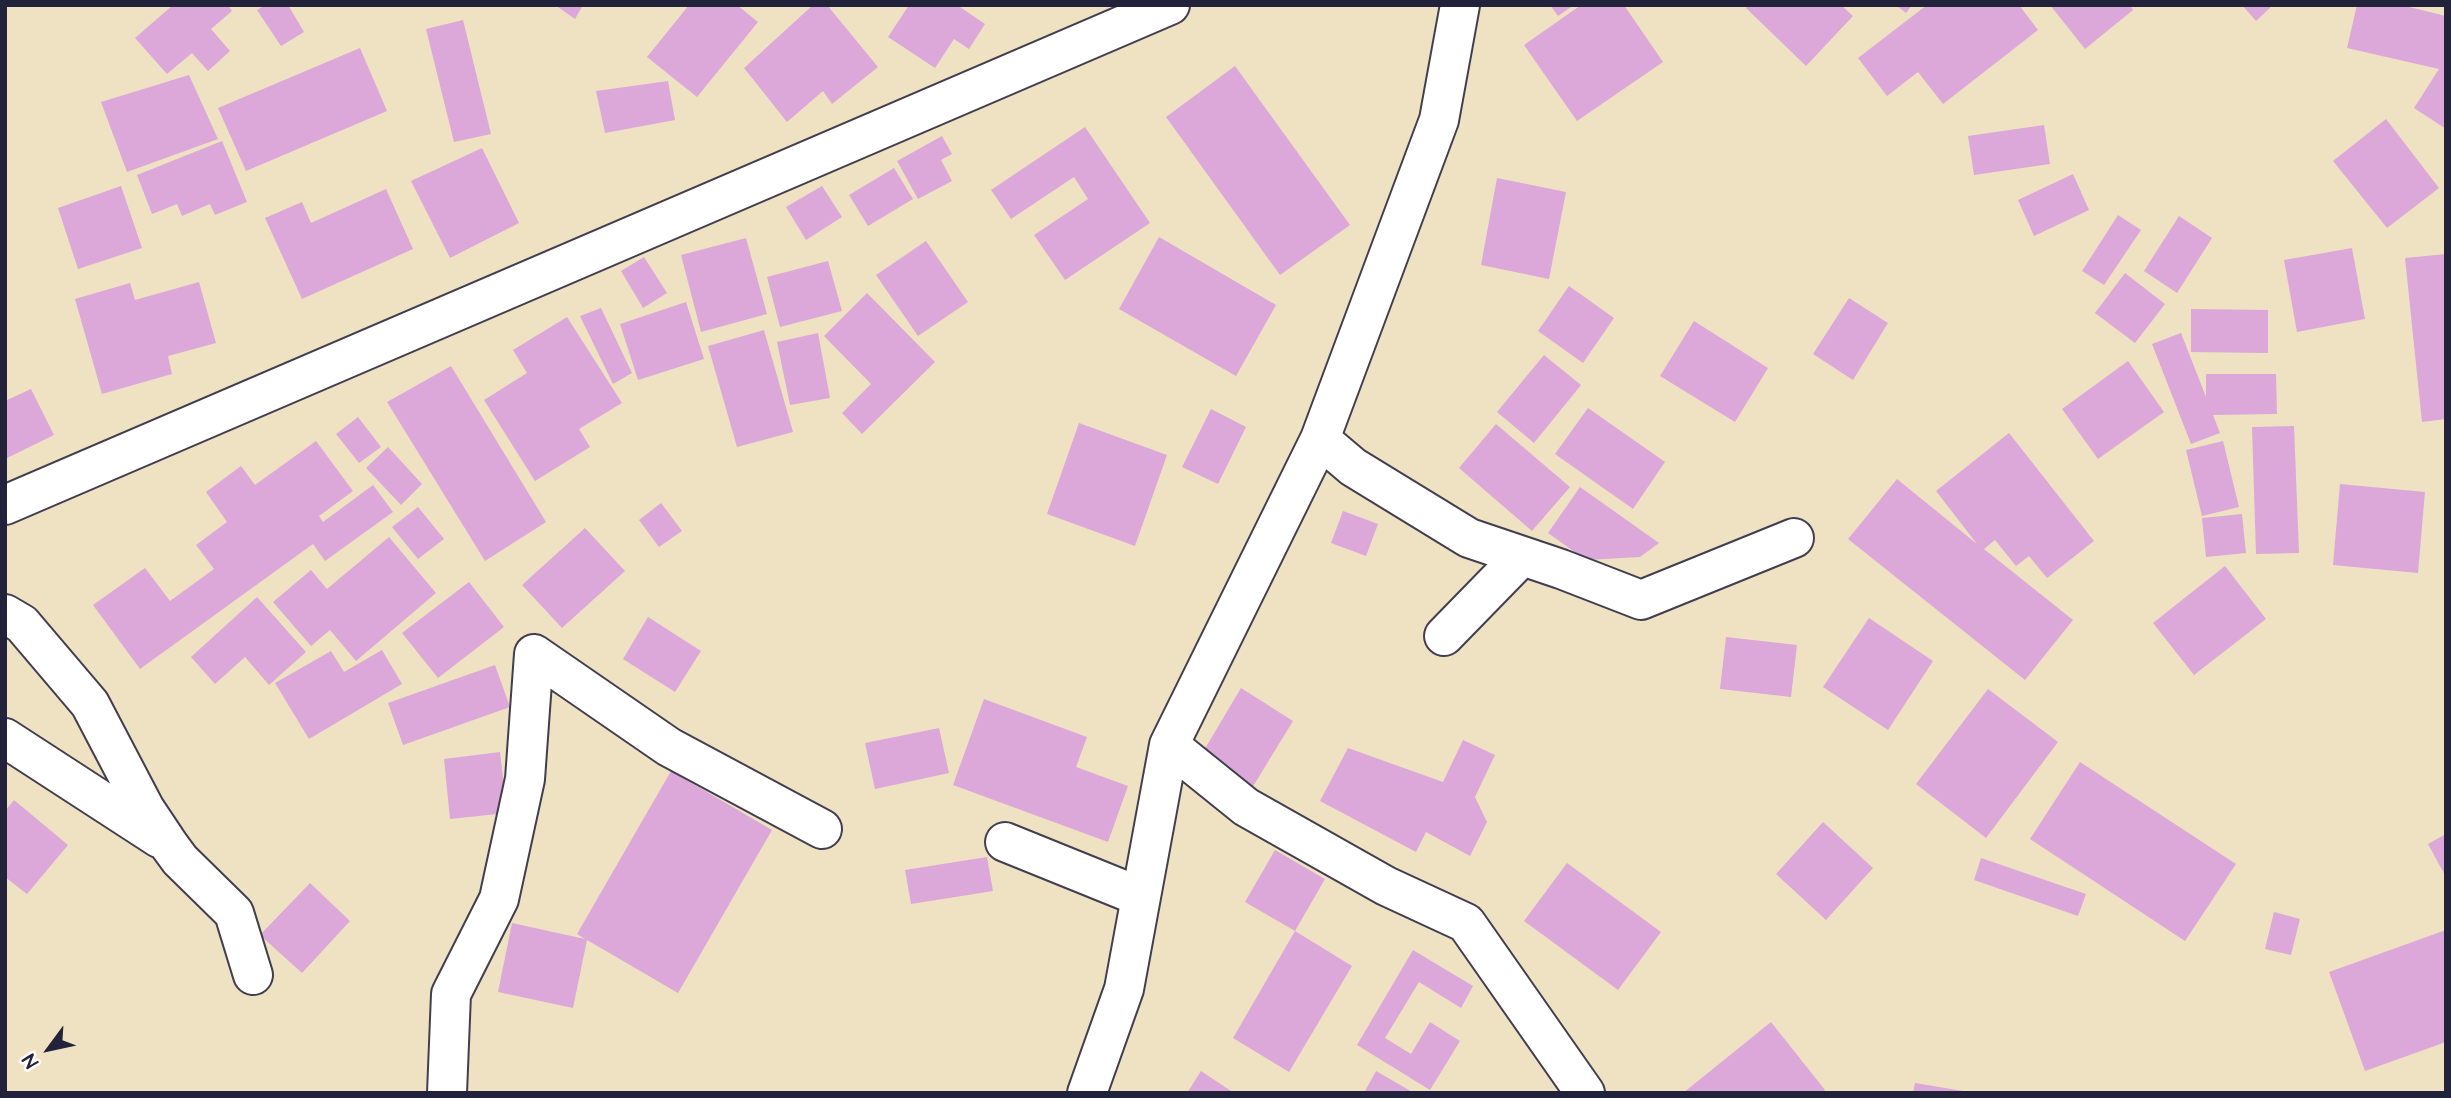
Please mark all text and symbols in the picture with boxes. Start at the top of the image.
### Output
north arrow [14,1014,84,1084]
text: N [16,1048,46,1073]

